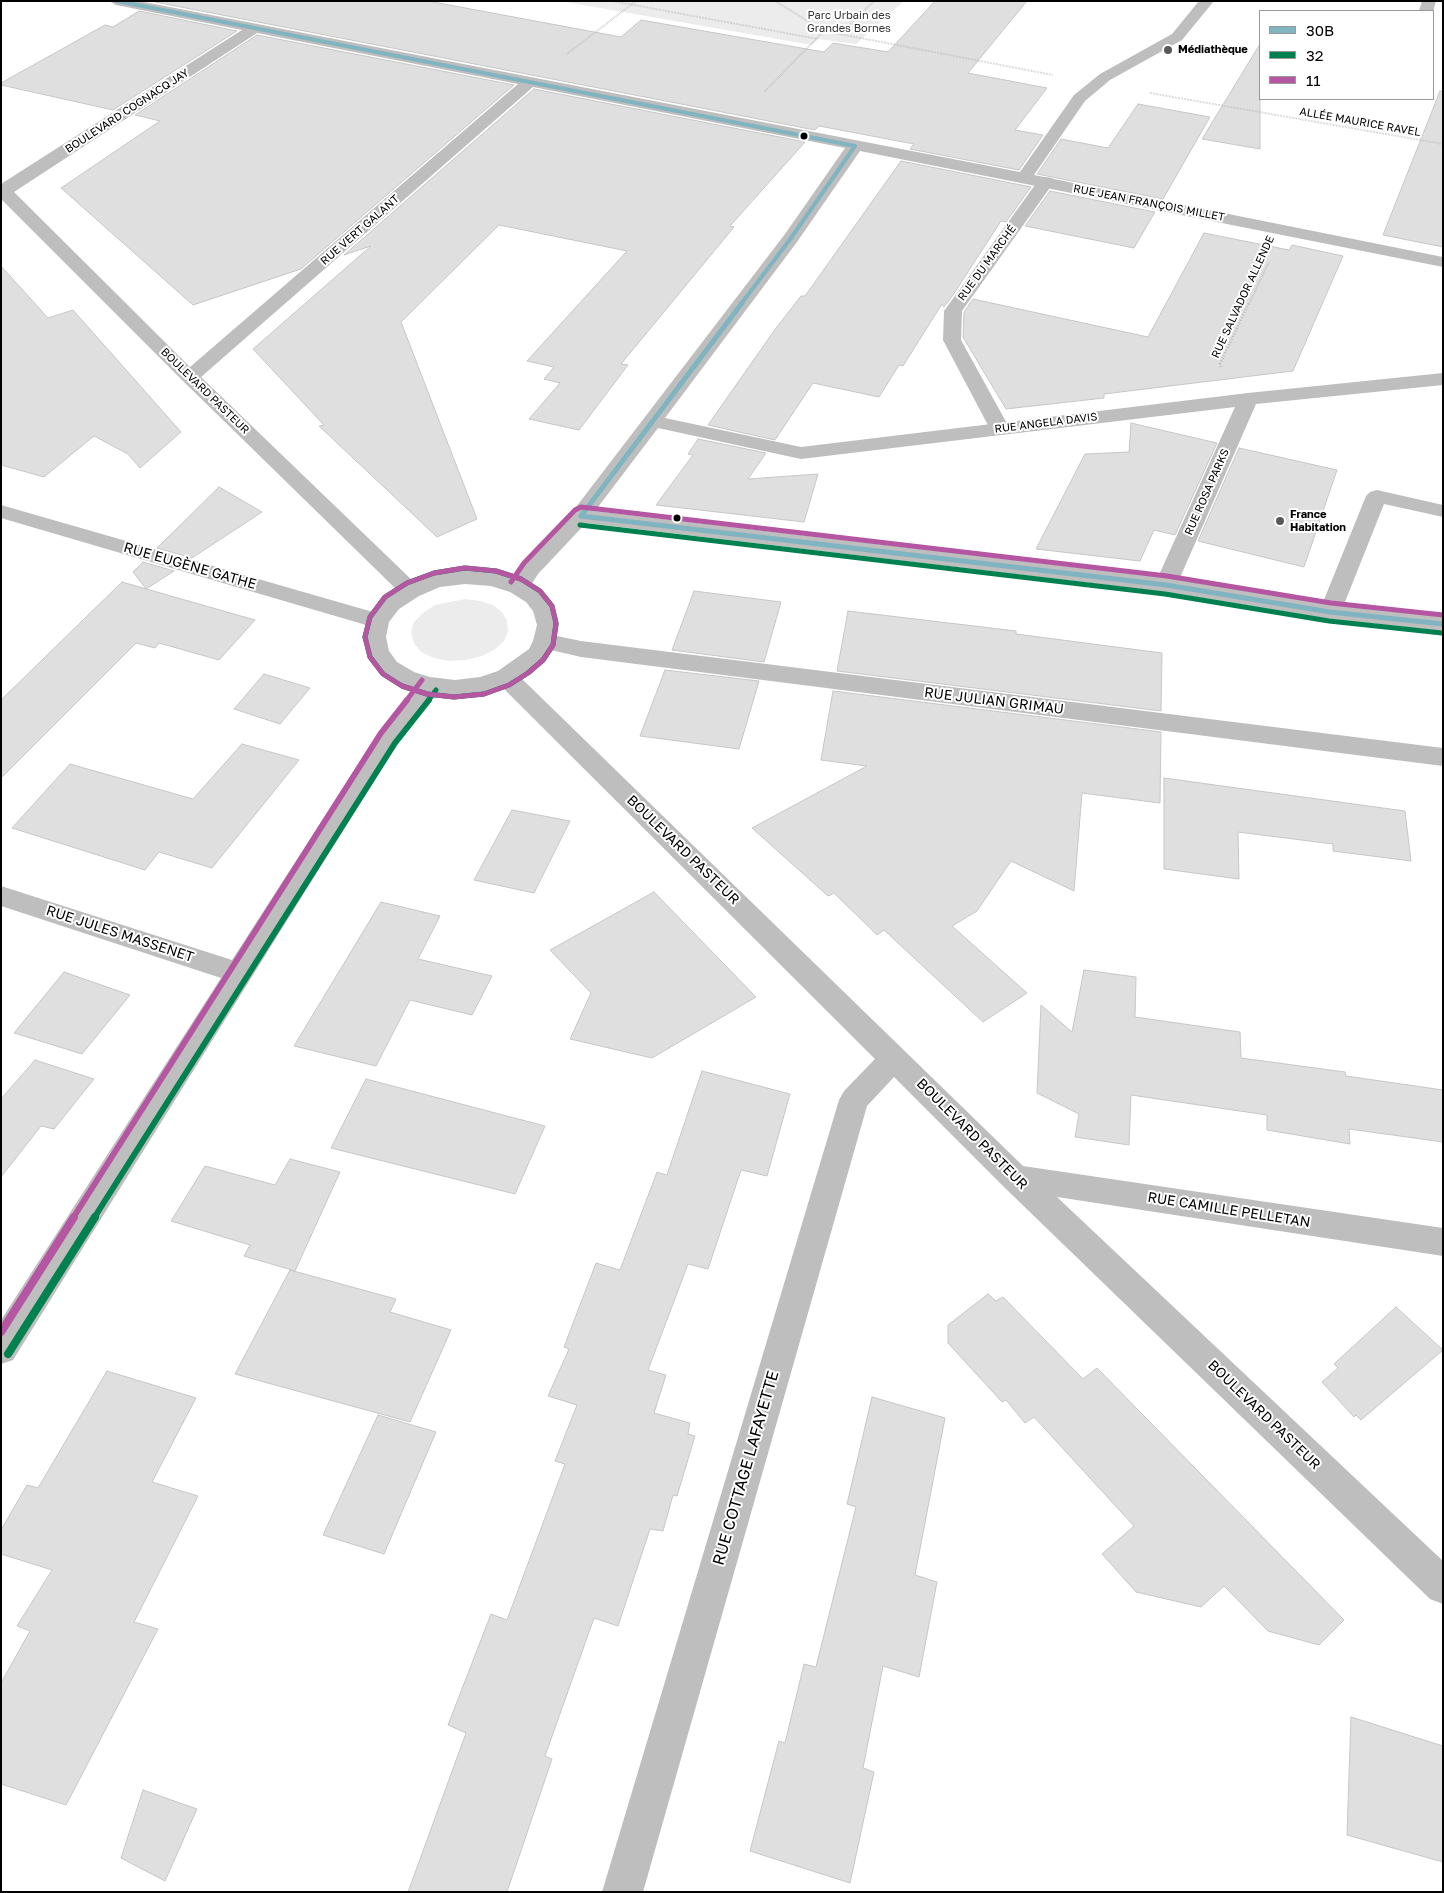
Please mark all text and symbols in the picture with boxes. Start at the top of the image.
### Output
park label: Parc Urbain des Grandes Bornes [807,9,891,35]
legend [1259,10,1434,100]
text: 30B [1306,21,1334,39]
place label: Médiathèque [1178,43,1248,57]
marker: Médiathèque [1162,44,1174,56]
text: 32 [1306,46,1323,64]
street label: BOULEVARD COGNACQ JAY [63,66,191,156]
text: 11 [1306,71,1321,89]
street label: ALLÉE MAURICE RAVEL [1298,105,1422,139]
unlabelled marker [799,131,809,141]
street label: RUE JEAN FRANÇOIS MILLET [1072,182,1226,224]
street label: RUE VERT GALANT [318,192,402,268]
street label: RUE DU MARCHÉ [955,223,1019,303]
street label: RUE SALVADOR ALLENDE [1209,234,1277,360]
street label: BOULEVARD PASTEUR [158,345,252,437]
street label: RUE ANGELA DAVIS [994,410,1098,436]
street label: RUE ROSA PARKS [1182,447,1232,537]
place label: France Habitation [1290,508,1346,534]
unlabelled marker [672,513,682,523]
marker: France Habitation [1274,515,1286,527]
street label: RUE EUGÈNE GATHE [122,539,258,593]
street label: RUE JULIAN GRIMAU [923,684,1065,718]
street label: BOULEVARD PASTEUR [623,792,743,908]
street label: RUE JULES MASSENET [44,902,196,966]
street label: BOULEVARD PASTEUR [913,1075,1031,1193]
street label: RUE CAMILLE PELLETAN [1146,1189,1312,1231]
street label: BOULEVARD PASTEUR [1204,1357,1324,1473]
street label: RUE COTTAGE LAFAYETTE [709,1368,783,1568]

